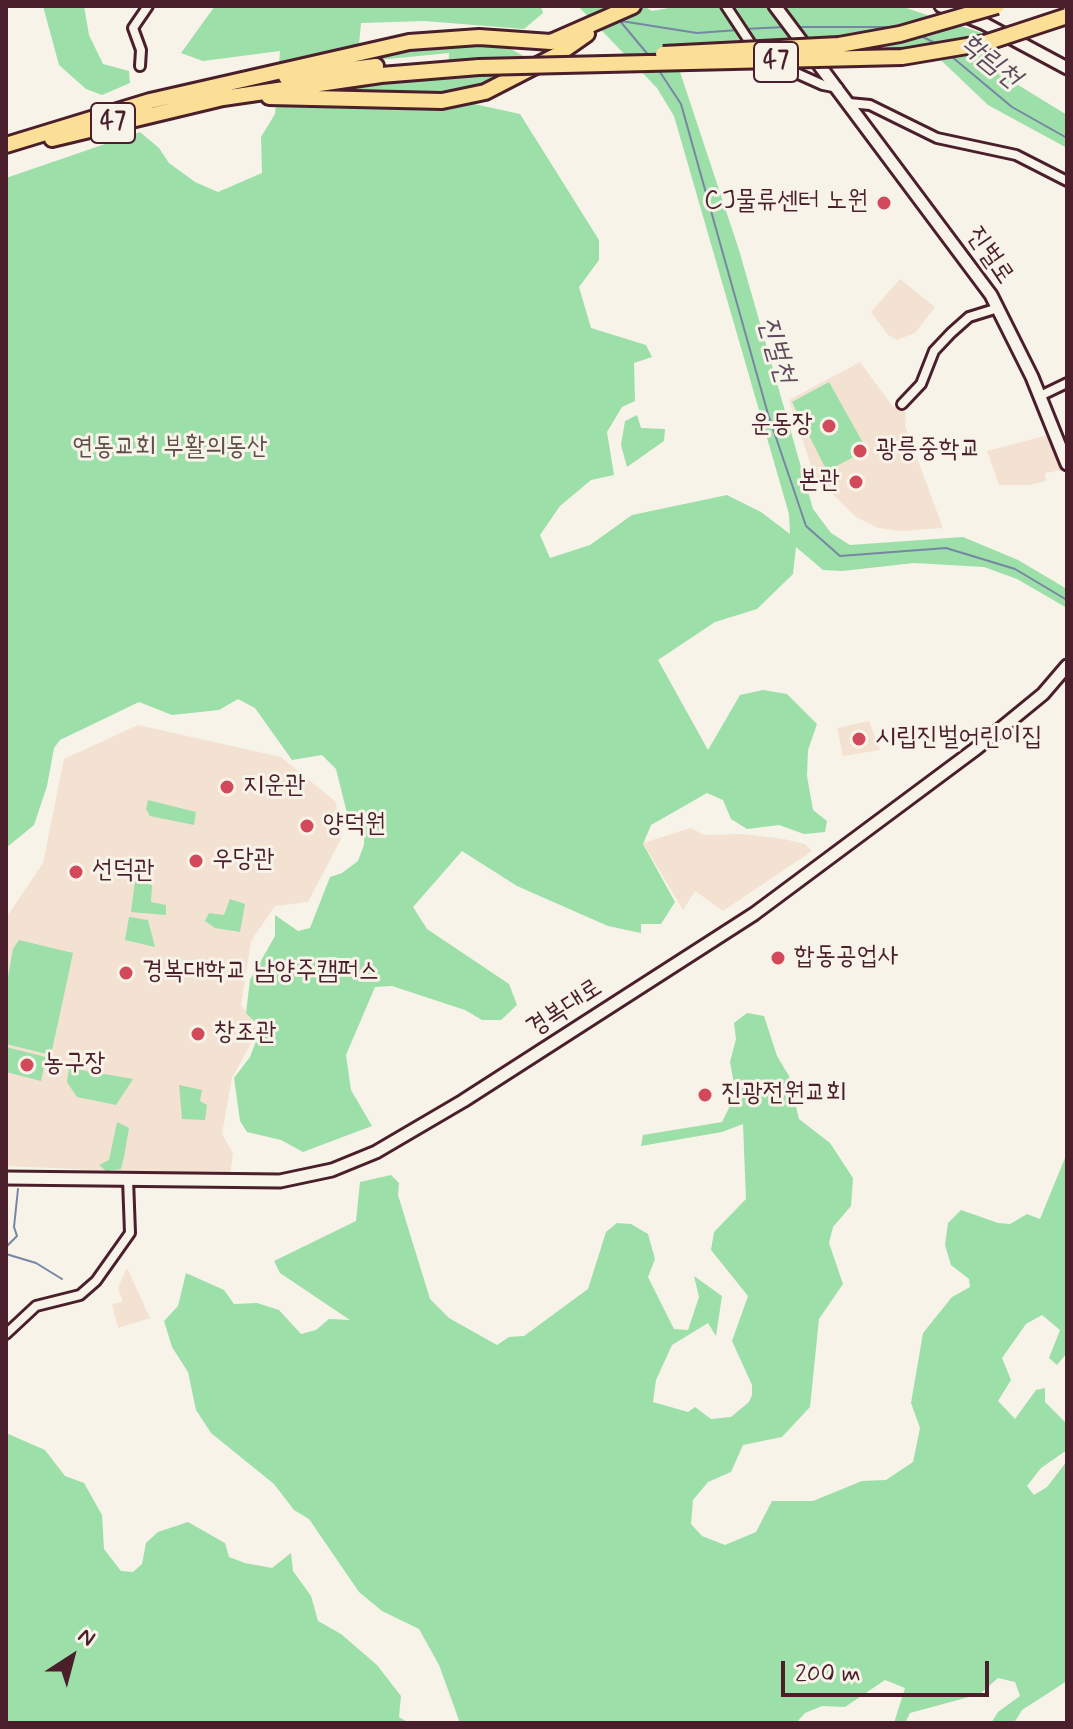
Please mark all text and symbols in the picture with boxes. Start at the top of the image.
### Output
water label: 학림천 [953,28,1027,96]
road number: 47 [754,42,798,82]
road number: 47 [91,103,135,143]
place label: CJ물류센터 노원 [704,187,868,219]
marker: CJ물류센터 노원 [875,194,893,212]
street label: 진벌로 [959,221,1019,291]
water label: 진벌천 [750,313,800,387]
place label: 운동장 [750,410,813,442]
marker: 운동장 [820,417,838,435]
park label: 연동교회 부활의동산 [72,433,268,465]
place label: 광릉중학교 [876,435,981,467]
marker: 광릉중학교 [851,442,869,460]
place label: 본관 [798,466,840,498]
marker: 본관 [847,473,865,491]
place label: 시립진벌어린이집 [875,723,1042,755]
marker: 시립진벌어린이집 [850,730,868,748]
place label: 지운관 [243,771,306,803]
marker: 지운관 [218,778,236,796]
place label: 양덕원 [323,810,386,842]
marker: 양덕원 [298,817,316,835]
place label: 우당관 [212,845,275,877]
marker: 우당관 [187,852,205,870]
place label: 선덕관 [92,856,155,888]
marker: 선덕관 [67,863,85,881]
place label: 합동공업사 [794,942,899,974]
marker: 합동공업사 [769,949,787,967]
place label: 경복대학교 남양주캠퍼스 [142,957,379,989]
marker: 경복대학교 남양주캠퍼스 [117,964,135,982]
street label: 경복대로 [521,973,609,1045]
place label: 창조관 [214,1018,277,1050]
marker: 창조관 [189,1025,207,1043]
place label: 농구장 [43,1049,106,1081]
marker: 농구장 [18,1056,36,1074]
place label: 진광전원교회 [721,1079,847,1111]
marker: 진광전원교회 [696,1086,714,1104]
north arrow [32,1617,112,1697]
text: N [72,1622,100,1653]
scale bar [785,1645,993,1695]
text: 200 m [795,1659,861,1690]

